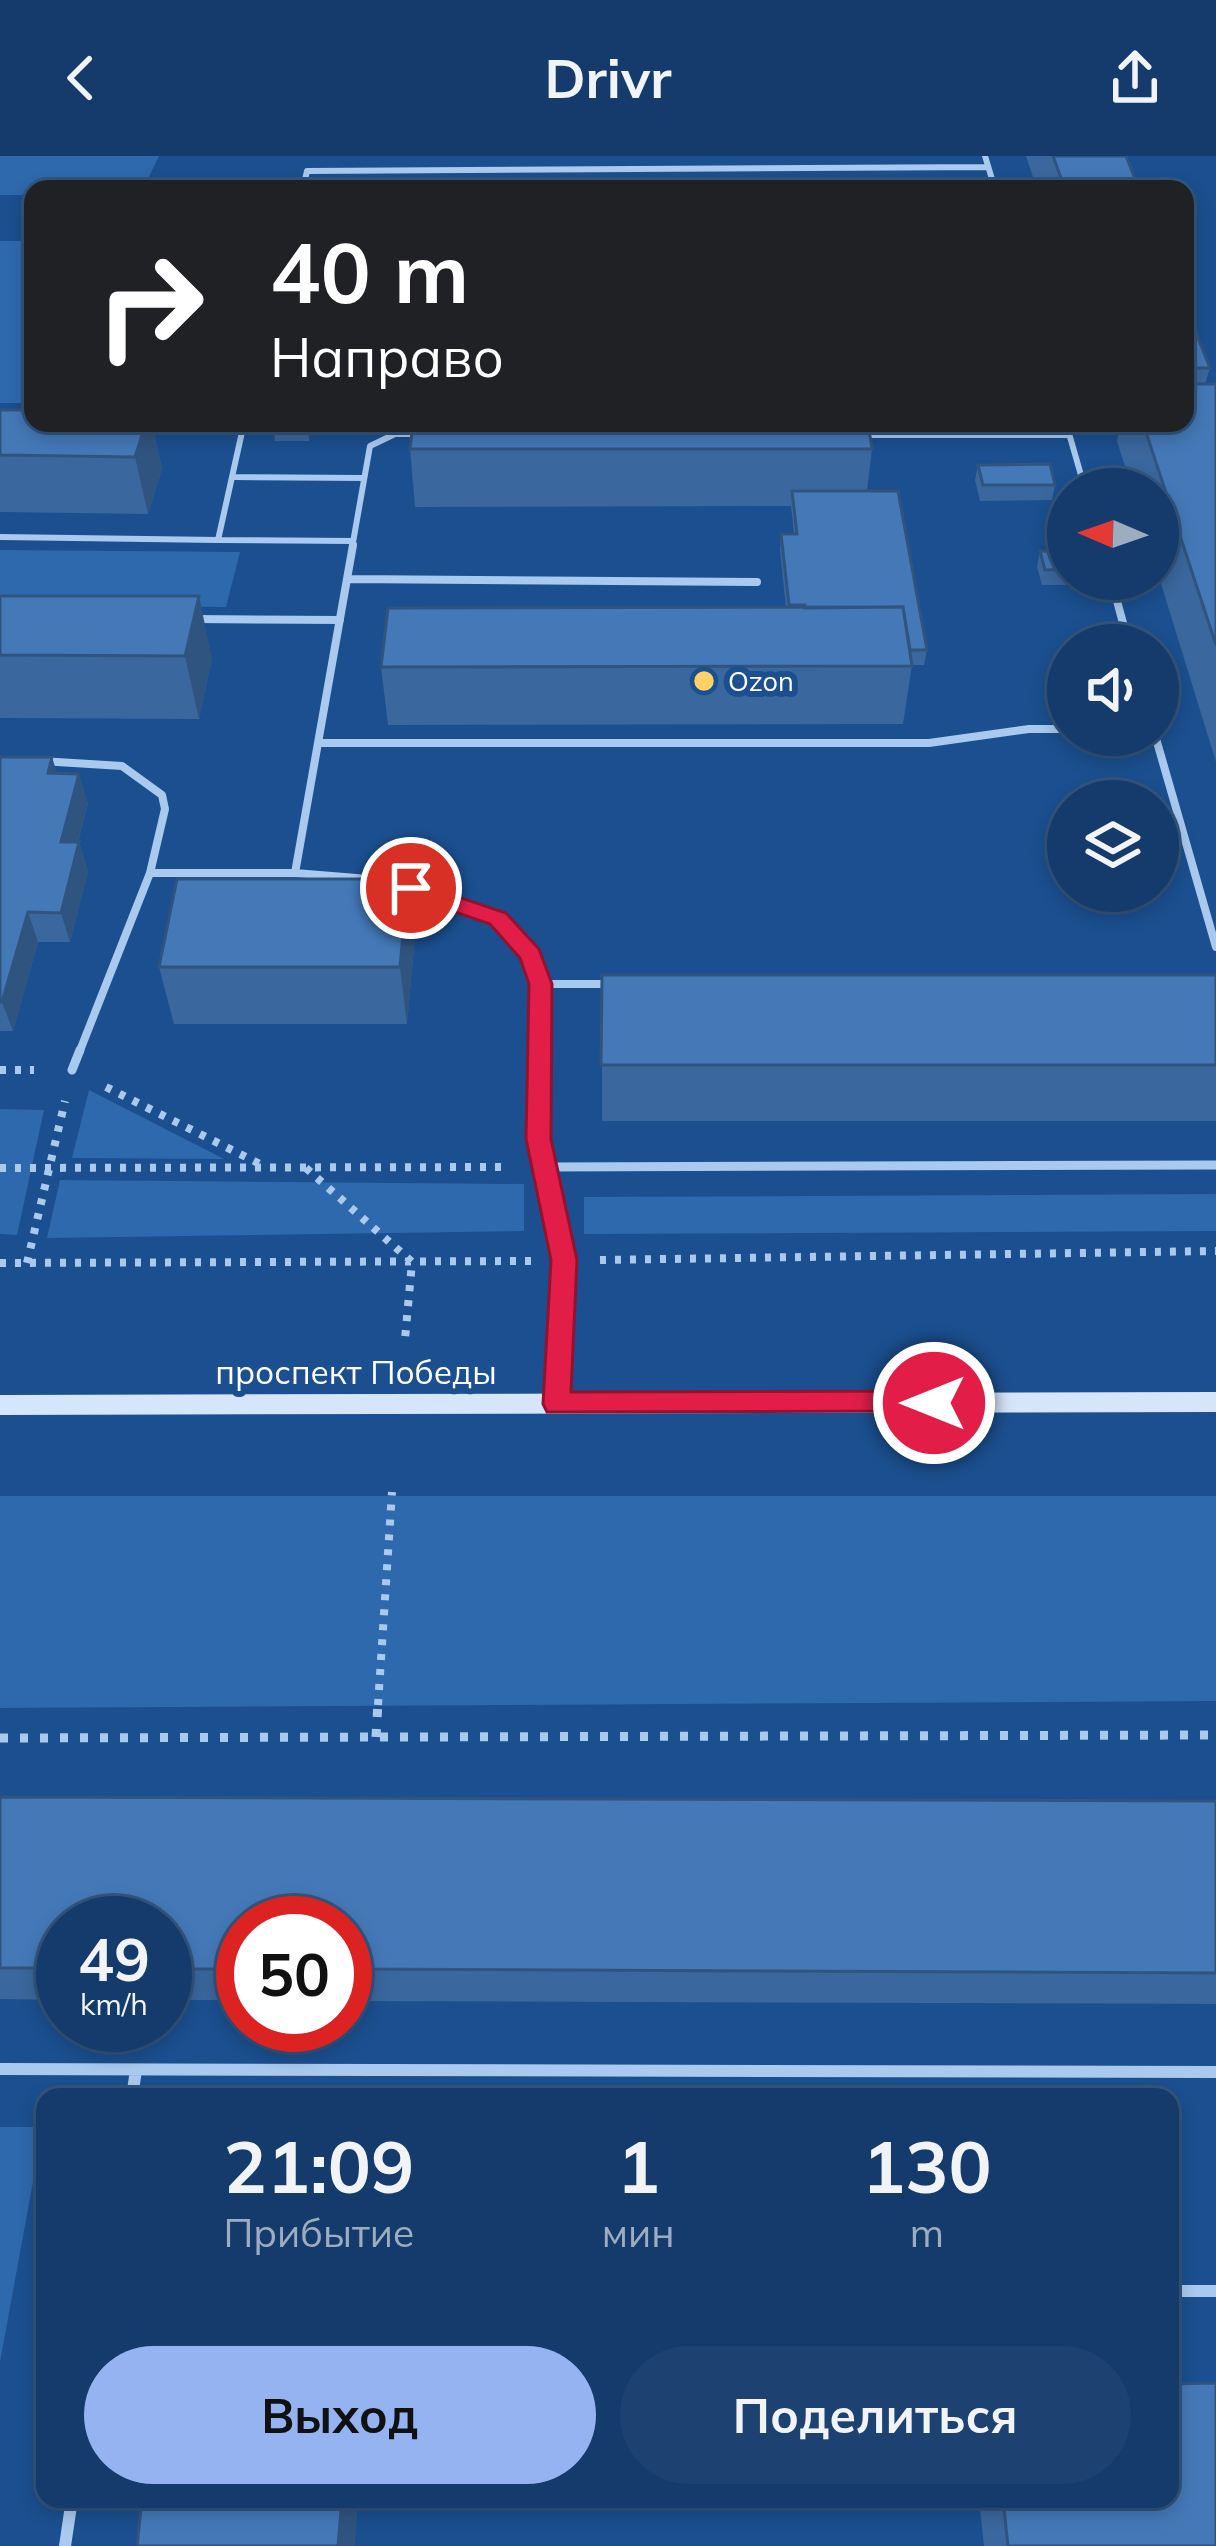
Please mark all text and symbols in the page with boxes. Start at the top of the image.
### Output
text: Drivr [544,44,672,112]
icon: back [48,45,114,111]
icon: share [1102,45,1168,111]
text: 40 m [270,219,469,324]
icon: right [72,228,228,384]
text: Направо [270,323,504,391]
north arrow [1047,468,1179,600]
map controls [1047,468,1179,912]
button: sound [1047,624,1179,756]
place label: Ozon [728,664,794,698]
marker: Ozon [691,668,717,694]
button: layers [1047,780,1179,912]
pin [360,837,462,939]
icon: arrive [378,855,444,921]
position arrow [871,1340,997,1466]
street label: проспект Победы [215,1351,497,1392]
speed limit sign: 50 [216,1896,372,2052]
text: 49 [78,1921,150,1996]
text: km/h [80,1985,148,2023]
text: 21:09 [224,2121,414,2211]
text: 1 [617,2121,660,2211]
text: 130 [862,2121,992,2211]
text: Прибытие [223,2208,414,2257]
text: мин [602,2208,675,2257]
text: m [910,2208,944,2257]
button: Выход [84,2346,596,2484]
button: Поделиться [620,2346,1131,2484]

